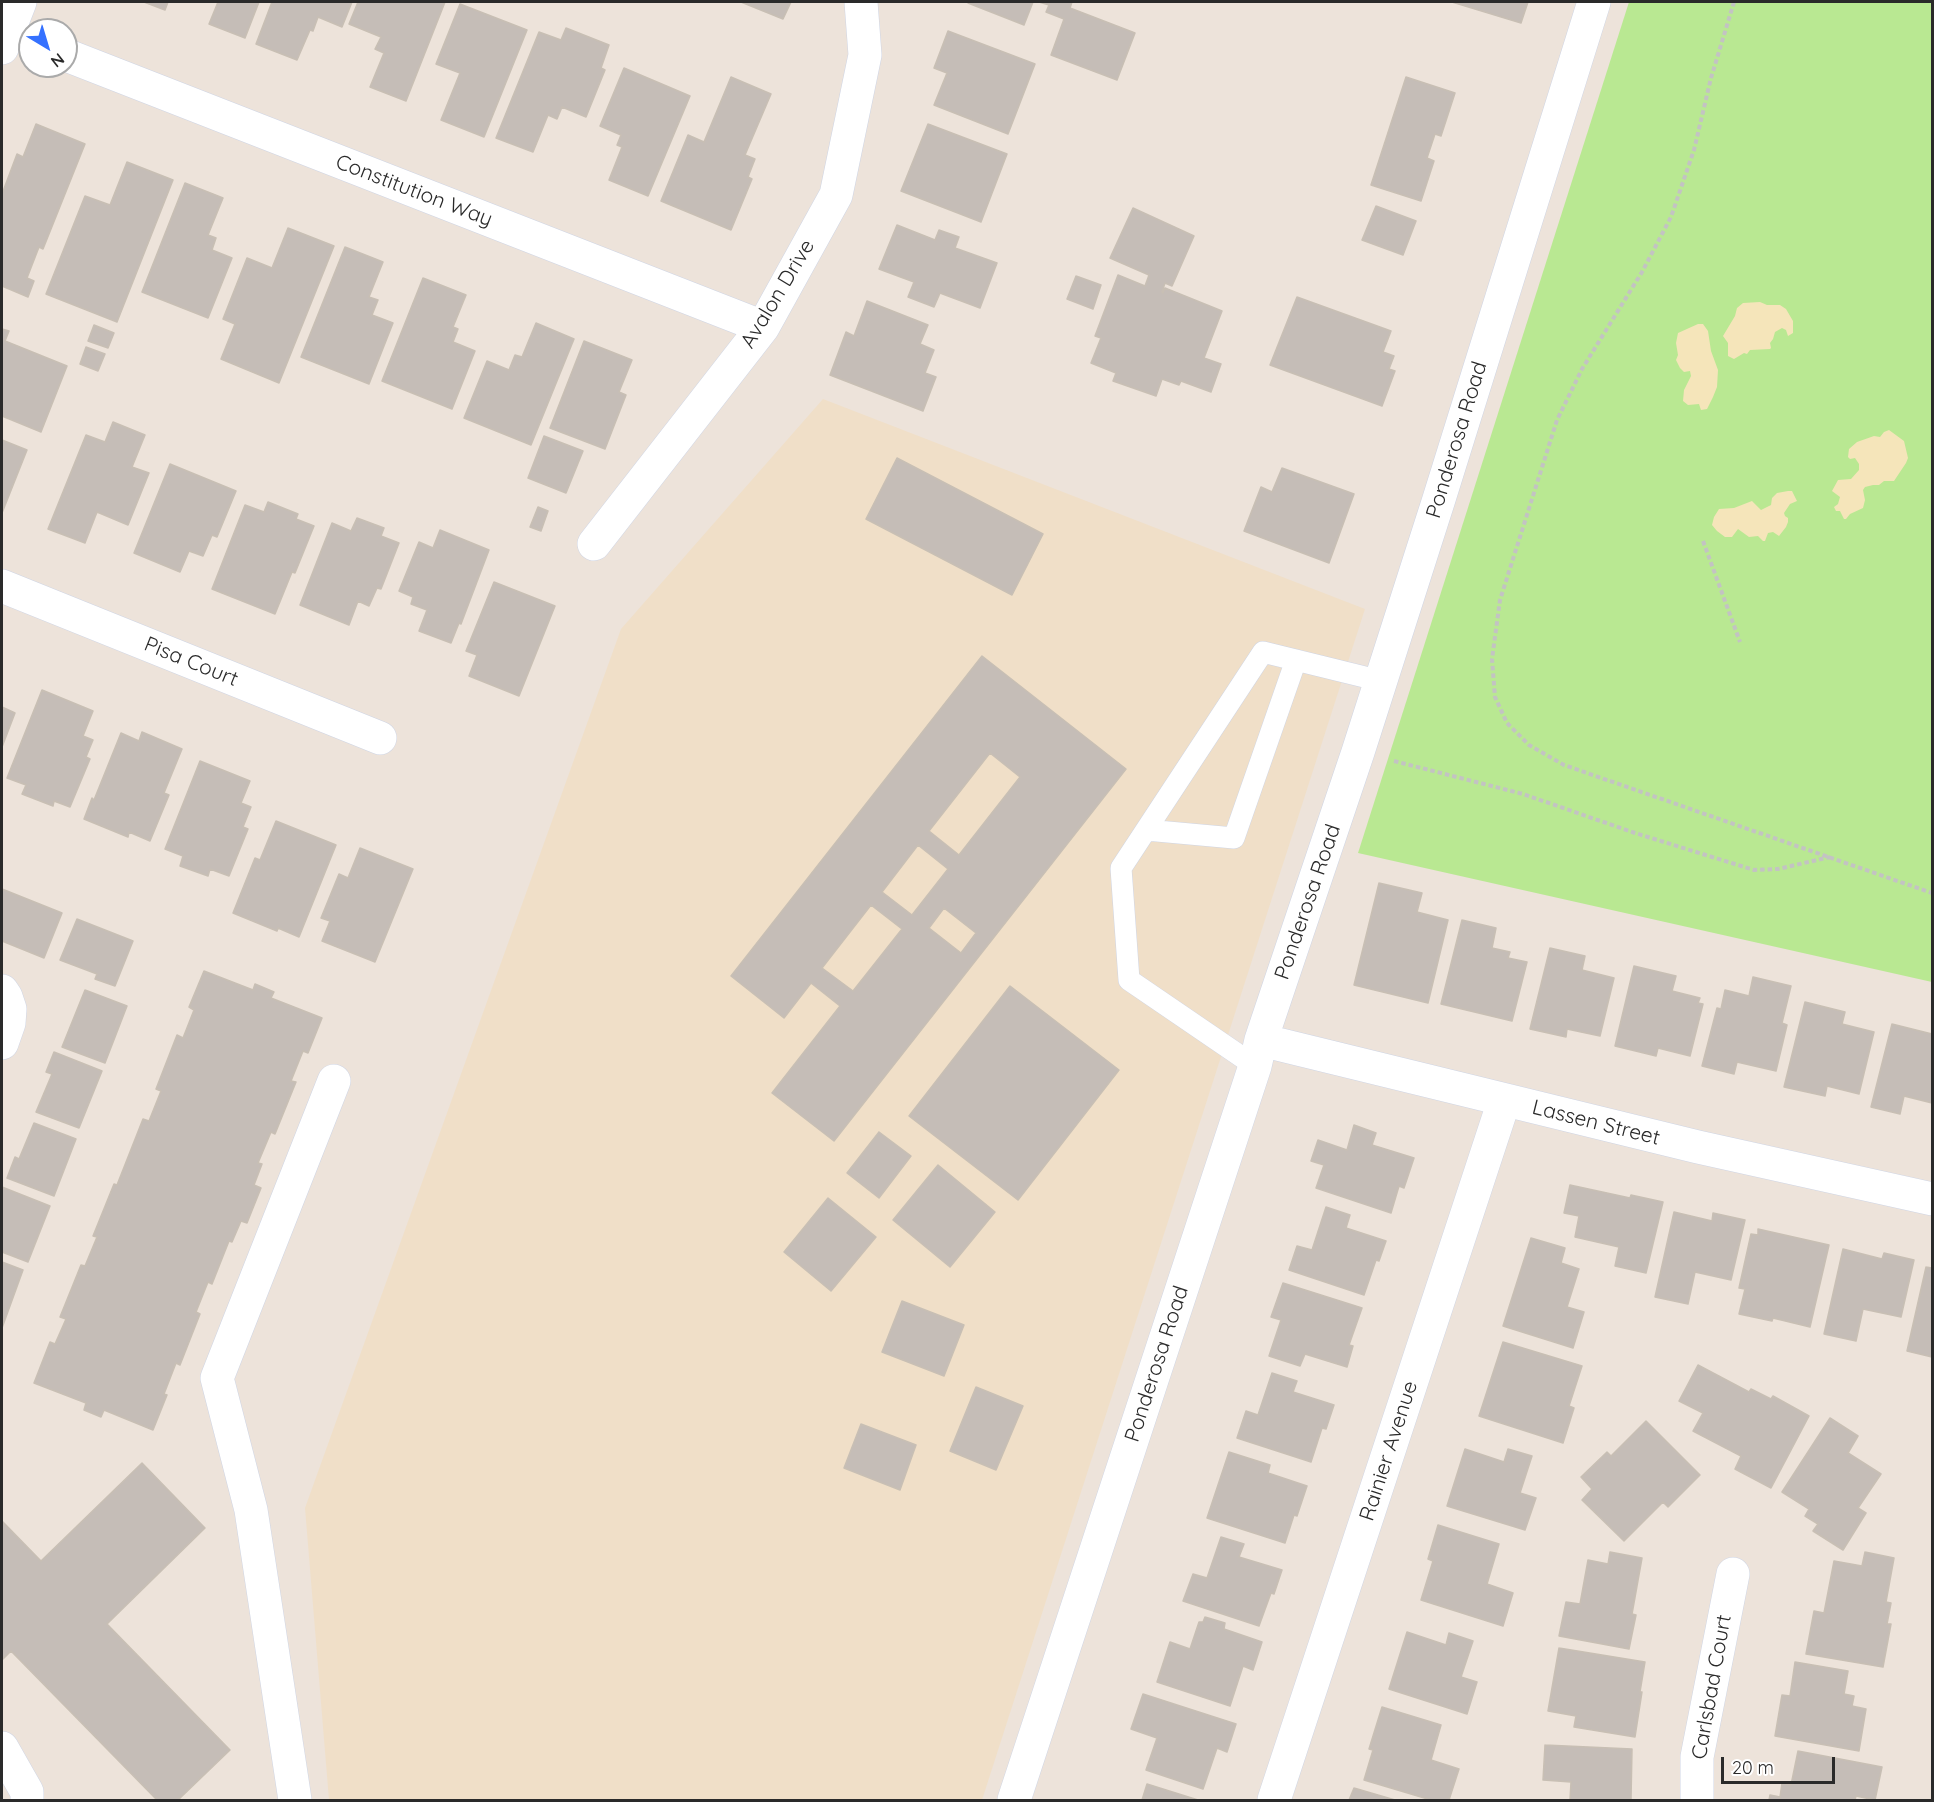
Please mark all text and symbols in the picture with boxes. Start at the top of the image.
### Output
north arrow [18,18,78,78]
text: N [47,49,69,72]
street label: Constitution Way [332,149,496,233]
street label: Avalon Drive [736,235,820,353]
street label: Ponderosa Road [1421,359,1493,521]
street label: Pisa Court [140,632,242,692]
street label: Ponderosa Road [1270,821,1346,983]
street label: Lassen Street [1530,1095,1662,1151]
street label: Ponderosa Road [1120,1283,1194,1445]
street label: Rainier Avenue [1355,1378,1423,1524]
street label: Carlsbad Court [1687,1613,1737,1761]
scale bar [1724,1745,1838,1783]
text: 20 m [1732,1756,1774,1779]

